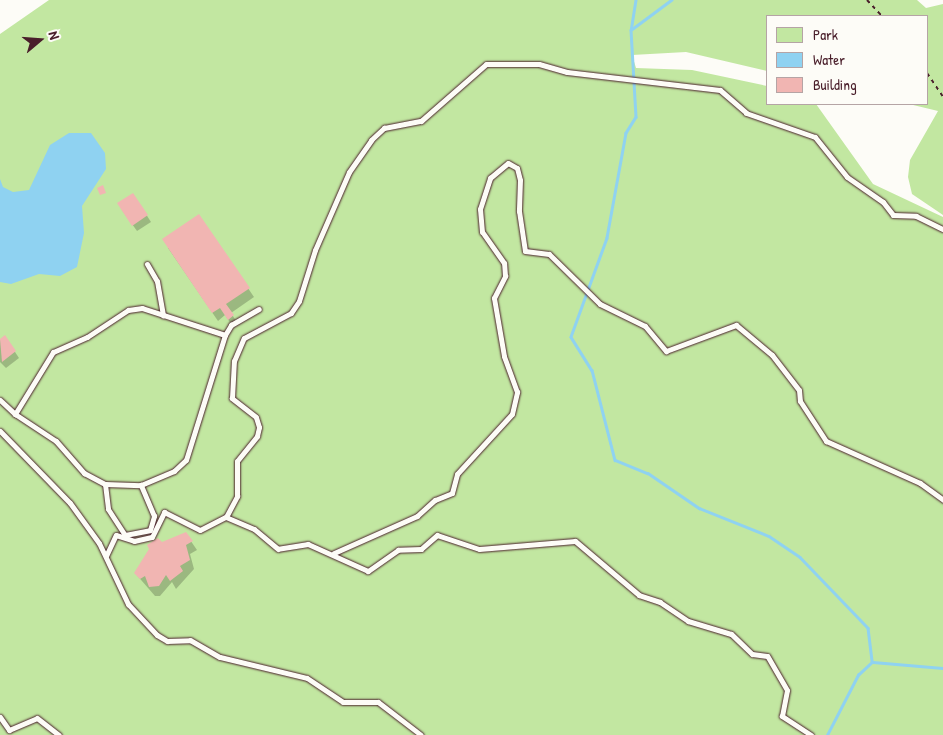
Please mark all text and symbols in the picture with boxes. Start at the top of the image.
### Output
north arrow [15,15,65,65]
legend [766,15,928,105]
text: Park [813,24,838,45]
text: N [45,29,65,42]
text: Water [813,49,845,70]
text: Building [813,74,857,95]

